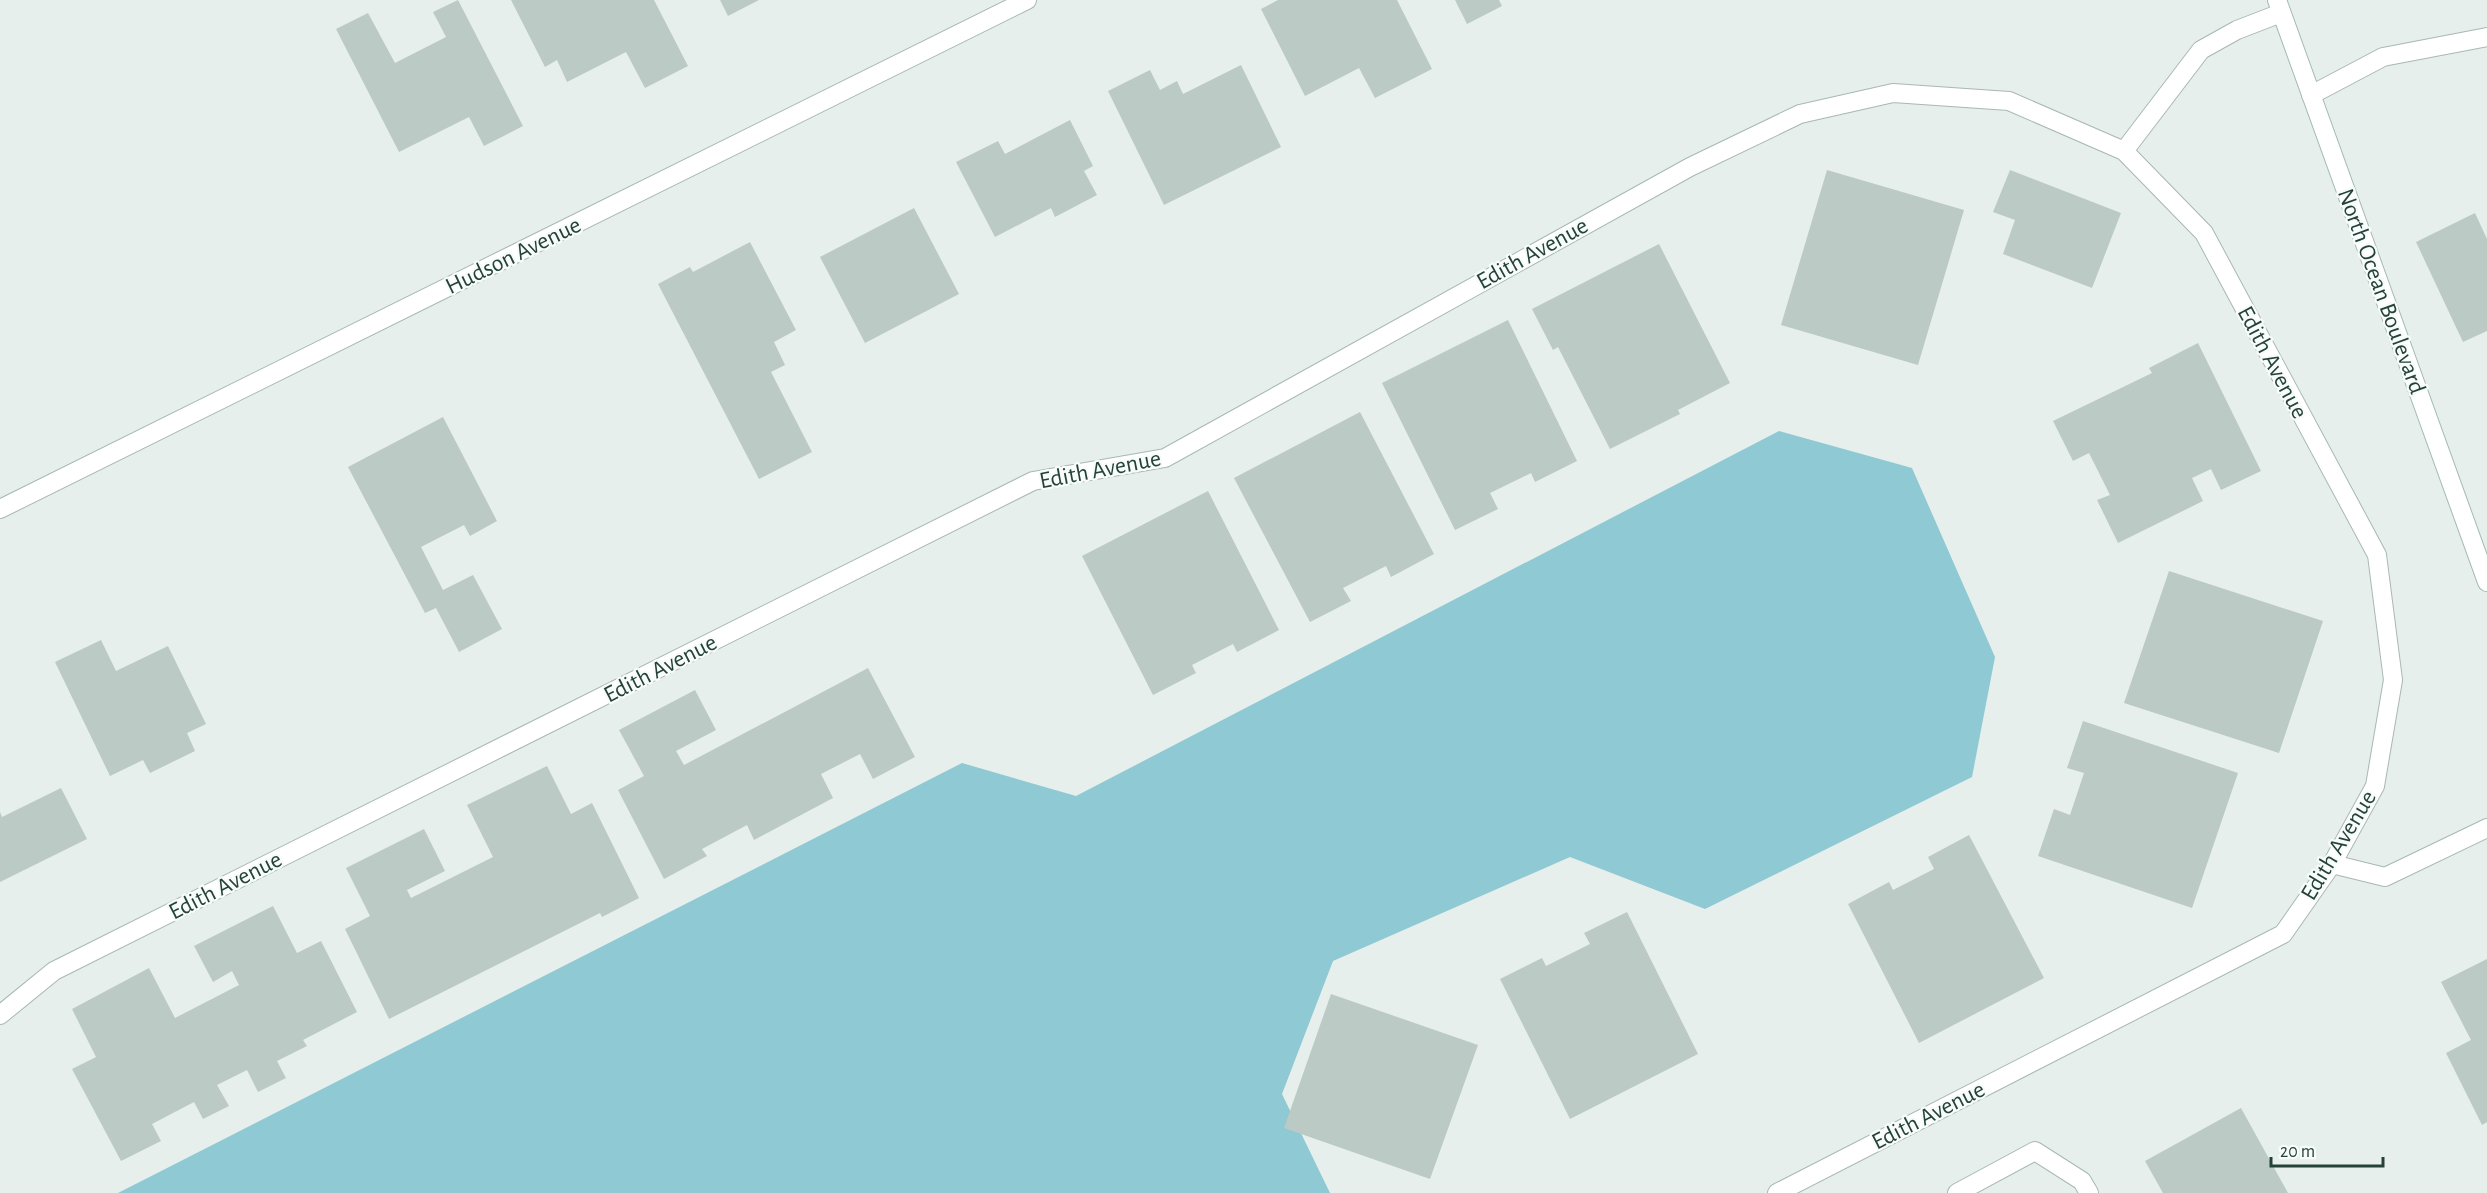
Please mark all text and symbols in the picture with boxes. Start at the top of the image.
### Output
street label: North Ocean Boulevard [2333,186,2429,397]
street label: Hudson Avenue [442,213,585,299]
street label: Edith Avenue [1473,214,1592,294]
street label: Edith Avenue [2233,302,2312,423]
street label: Edith Avenue [1037,446,1163,494]
street label: Edith Avenue [600,630,721,708]
street label: Edith Avenue [2297,787,2381,905]
street label: Edith Avenue [165,847,286,925]
street label: Edith Avenue [1868,1077,1989,1155]
scale bar [2271,1130,2384,1168]
text: 20 m [2280,1143,2315,1161]

